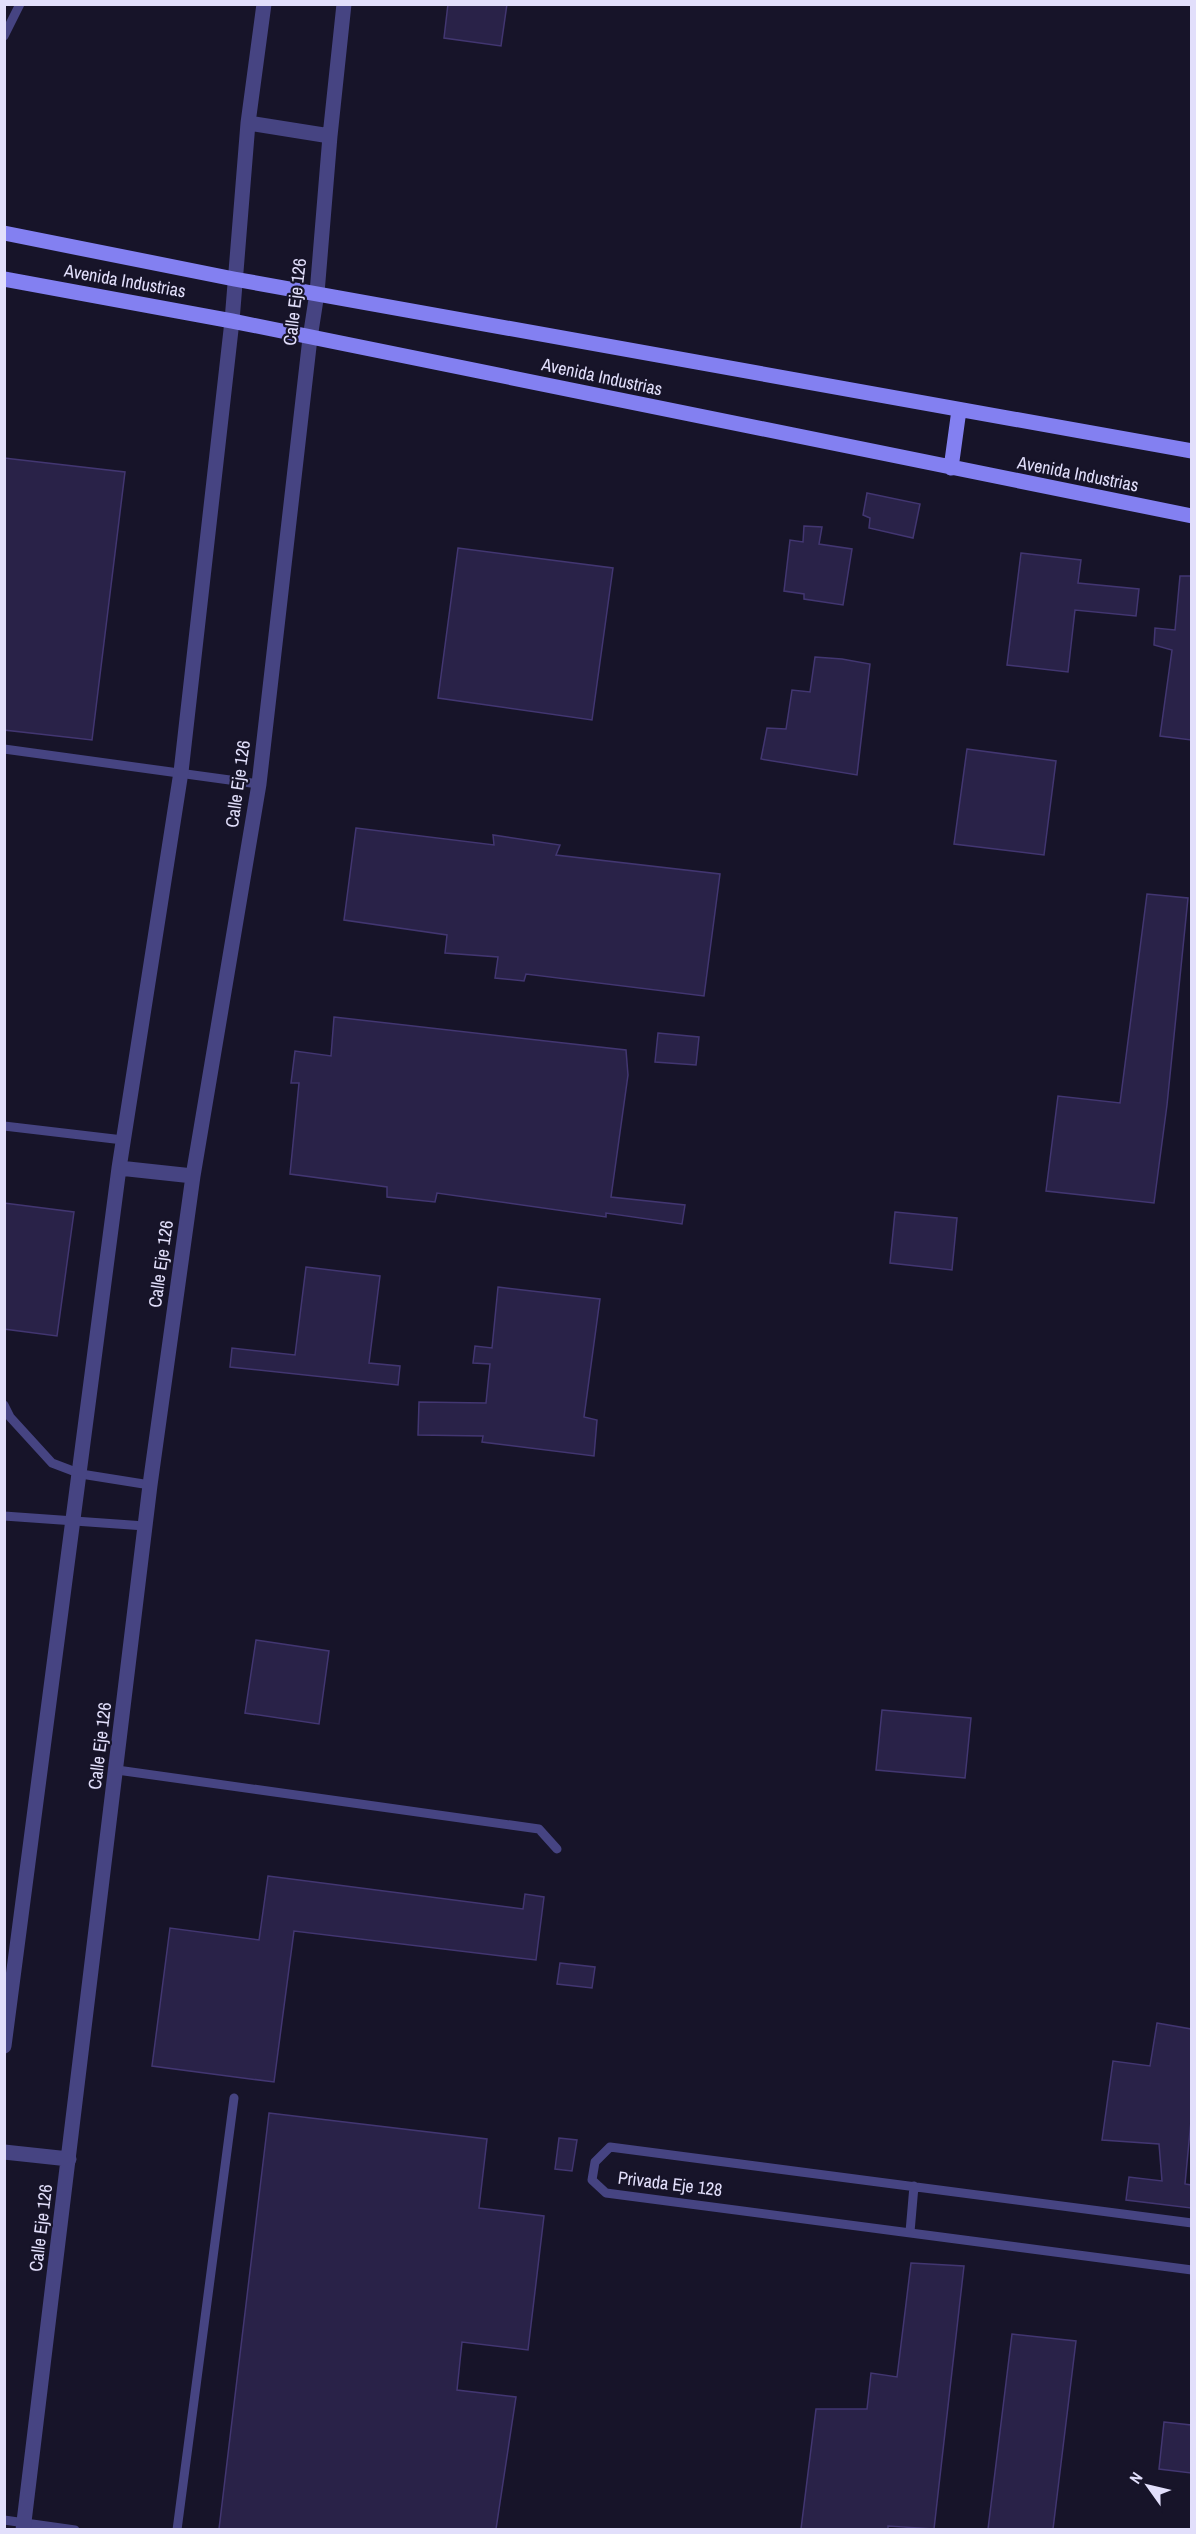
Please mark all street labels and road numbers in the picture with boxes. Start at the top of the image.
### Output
street label: Avenida Industrias [61,257,188,303]
street label: Calle Eje 126 [277,257,312,347]
street label: Avenida Industrias [538,351,665,402]
street label: Avenida Industrias [1014,449,1141,497]
street label: Calle Eje 126 [219,739,256,829]
street label: Calle Eje 126 [142,1219,179,1309]
street label: Calle Eje 126 [82,1701,117,1791]
street label: Privada Eje 128 [616,2165,724,2202]
street label: Calle Eje 126 [23,2183,58,2273]

